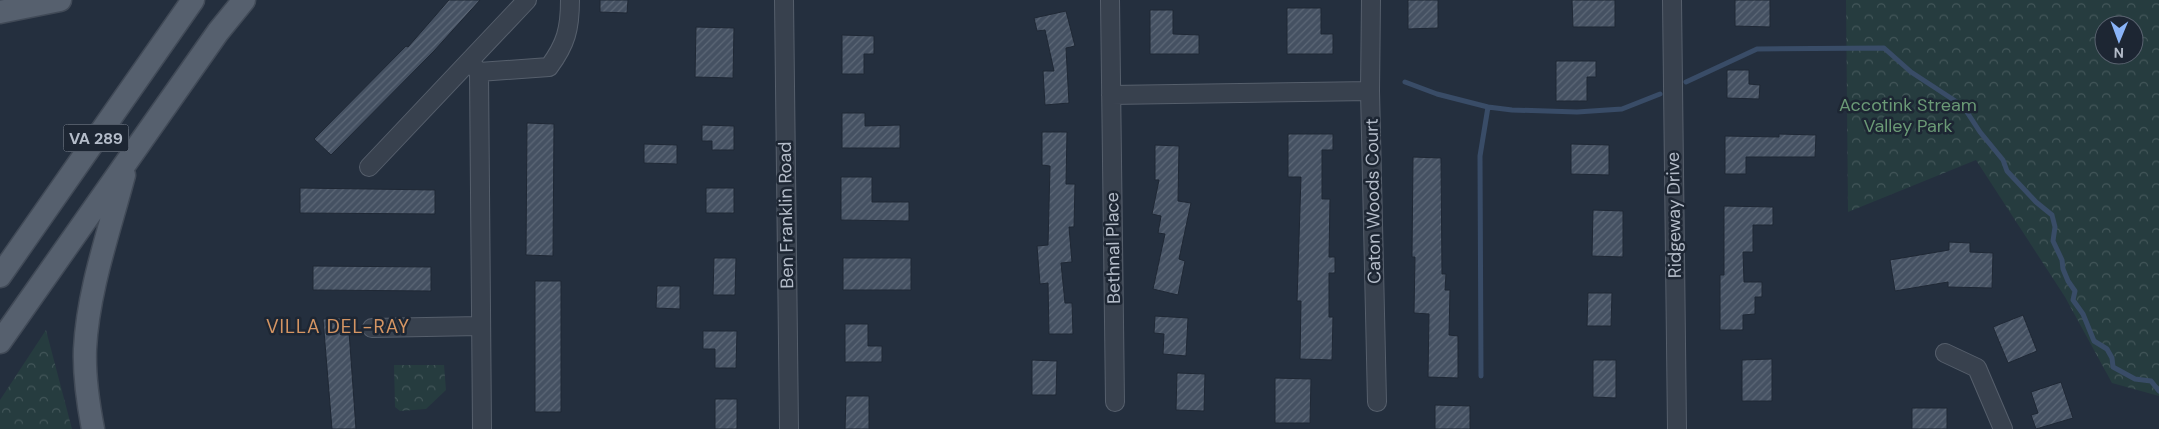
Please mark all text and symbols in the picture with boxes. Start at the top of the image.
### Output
north arrow [2094,15,2144,65]
text: N [2114,44,2124,62]
park label: Accotink Stream Valley Park [1839,93,1977,138]
street label: Caton Woods Court [1360,118,1386,284]
road number: VA 289 [64,125,128,152]
street label: Ben Franklin Road [773,141,799,289]
street label: Ridgeway Drive [1661,152,1687,278]
street label: Bethnal Place [1100,192,1126,304]
district label: VILLA DEL-RAY [266,314,410,339]

